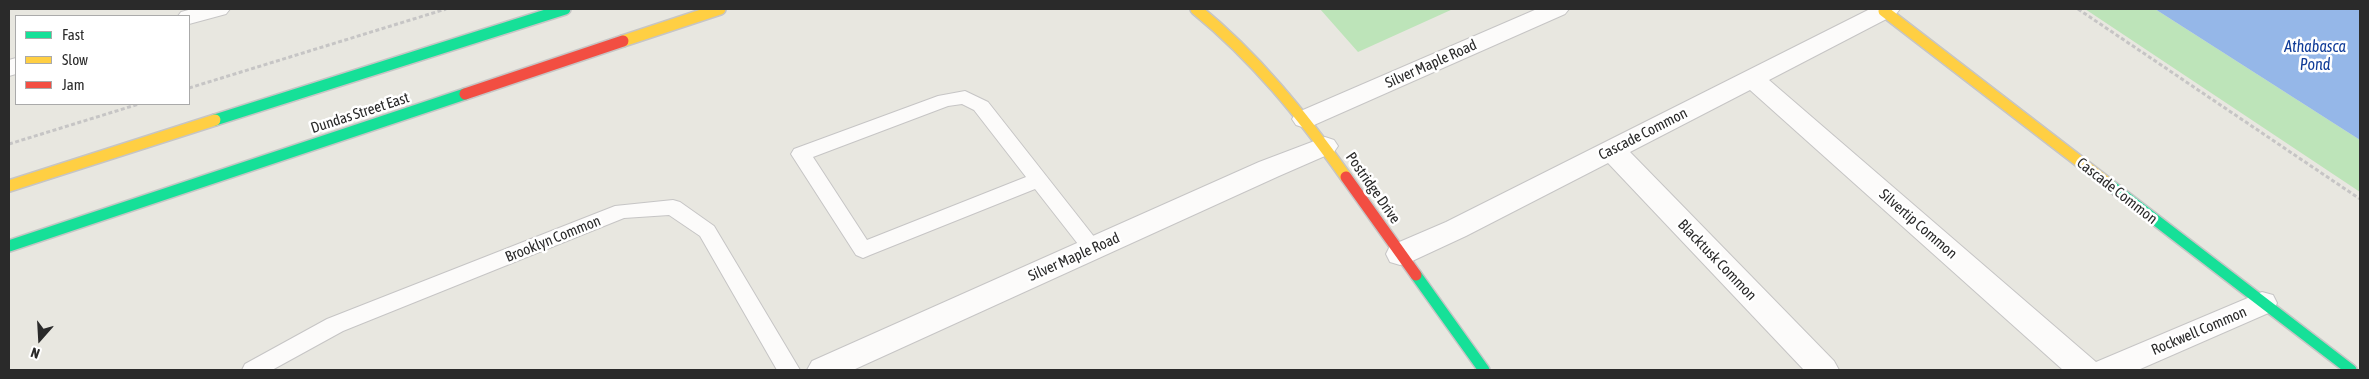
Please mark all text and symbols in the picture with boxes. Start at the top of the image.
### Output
legend [15,15,190,105]
text: Fast [62,26,84,43]
street label: Silver Maple Road [1382,36,1480,92]
water label: Athabasca Pond [2284,37,2346,75]
text: Slow [62,51,88,68]
text: Jam [62,76,85,93]
street label: Dundas Street East [309,89,411,137]
street label: Cascade Common [1596,104,1690,164]
street label: Postridge Drive [1342,149,1404,227]
street label: Cascade Common [2073,154,2161,228]
street label: Silvertip Common [1875,185,1961,263]
street label: Brooklyn Common [503,212,603,266]
street label: Blacktusk Common [1674,216,1760,304]
street label: Silver Maple Road [1025,229,1123,285]
street label: Rockwell Common [2149,303,2249,359]
north arrow [15,314,65,364]
text: N [29,344,42,362]

